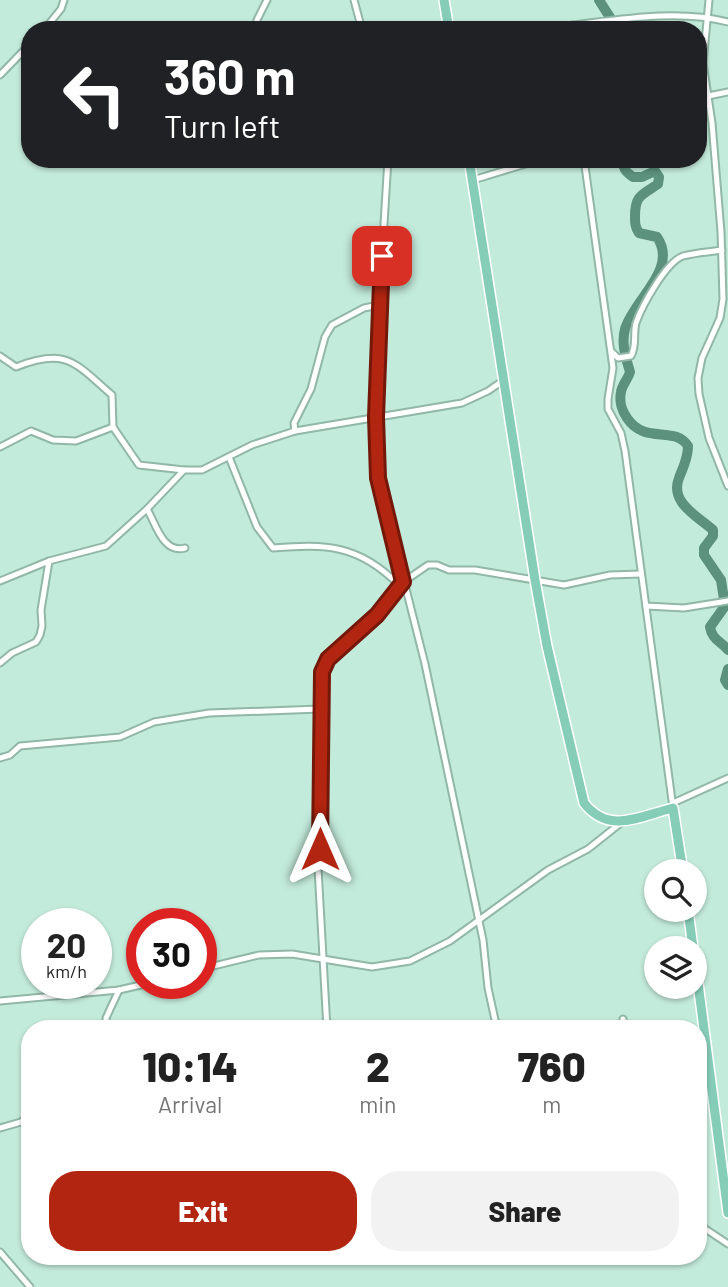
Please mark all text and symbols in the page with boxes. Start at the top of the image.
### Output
text: 360 m [164,46,295,105]
icon: left [49,49,140,140]
text: Turn left [164,106,281,144]
pin [352,226,412,286]
icon: arrive [363,237,401,275]
position arrow [283,812,357,886]
map controls [644,859,707,999]
button: search [644,859,707,922]
speed limit sign: 30 [126,908,217,999]
text: 20 [47,923,86,965]
button: layers [644,936,707,999]
text: km/h [46,960,87,982]
text: 10:14 [142,1040,238,1090]
text: 2 [366,1040,390,1090]
text: 760 [518,1040,586,1090]
text: Arrival [158,1090,222,1118]
text: min [359,1090,396,1118]
text: m [542,1090,561,1118]
button: Exit [49,1171,357,1251]
button: Share [371,1171,679,1251]

